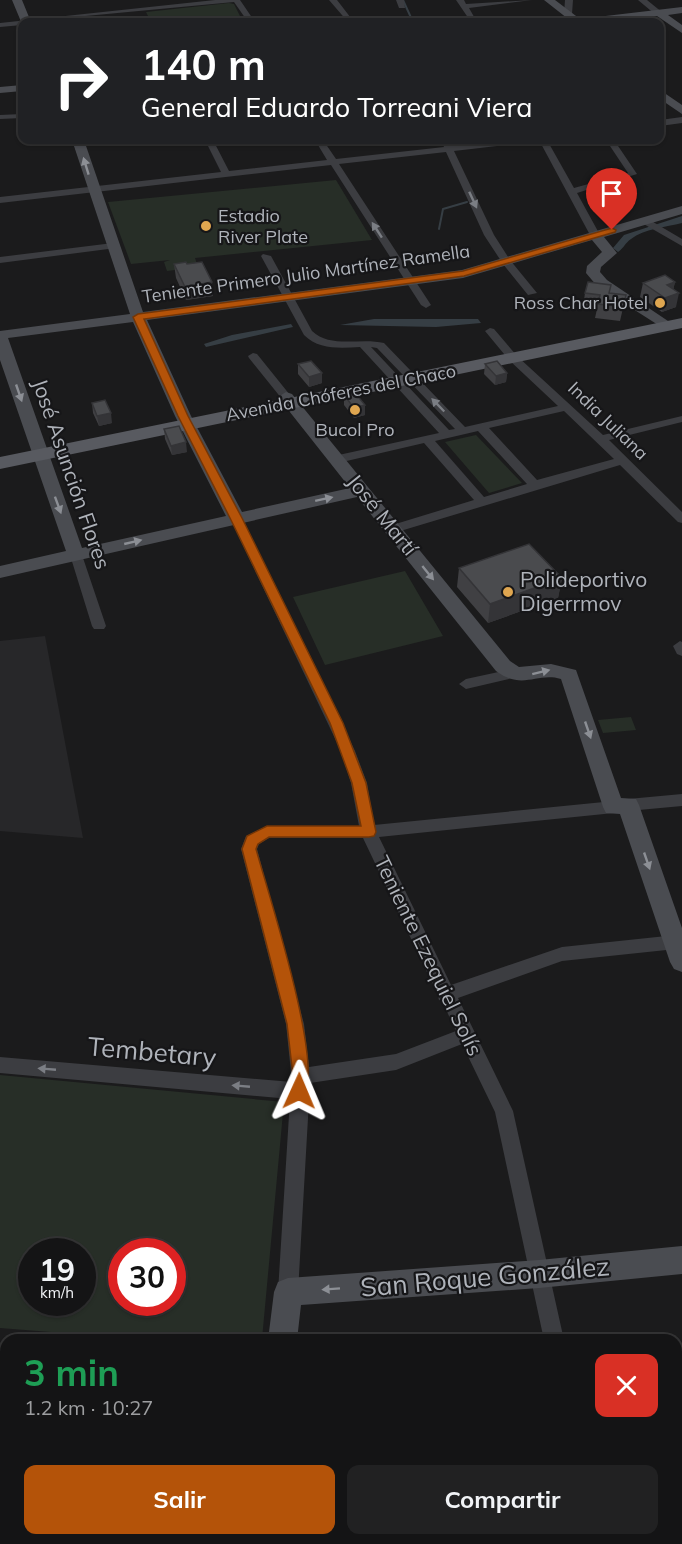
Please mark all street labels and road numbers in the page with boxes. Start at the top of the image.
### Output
street label: Teniente Primero Julio Martínez Ramella [141,239,471,308]
street label: Avenida Chóferes del Chaco [224,359,458,426]
street label: José Asunción Flores [27,375,117,572]
street label: India Juliana [563,377,653,465]
street label: José Martí [342,468,424,561]
street label: Teniente Ezequiel Solís [369,851,489,1060]
street label: Tembetary [86,1029,218,1074]
street label: San Roque González [359,1249,611,1304]

